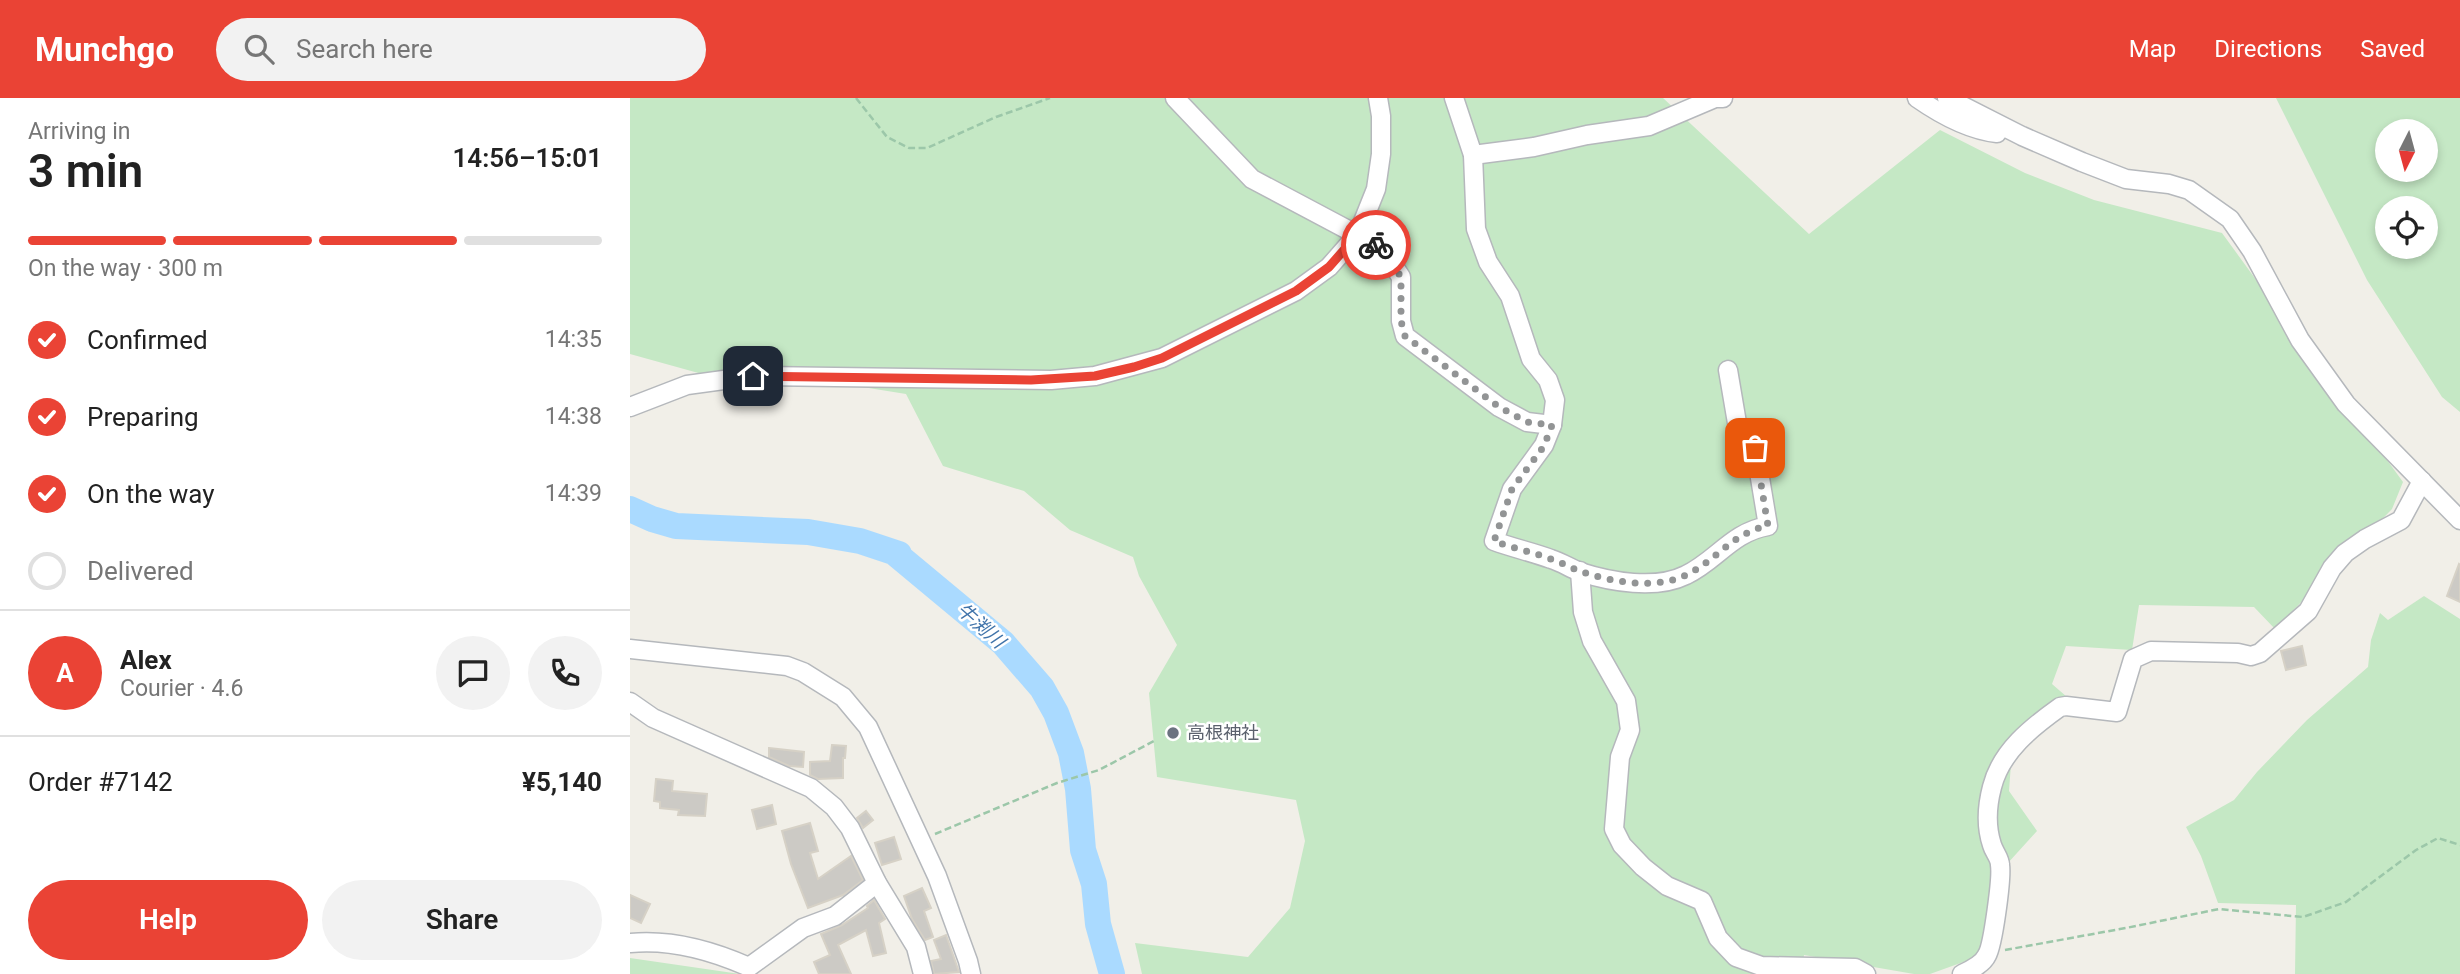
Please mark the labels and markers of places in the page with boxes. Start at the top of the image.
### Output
pin [723,346,783,406]
pin [1725,418,1785,478]
place label: 高根神社 [1187,722,1259,743]
marker: 高根神社 [1165,725,1181,741]

